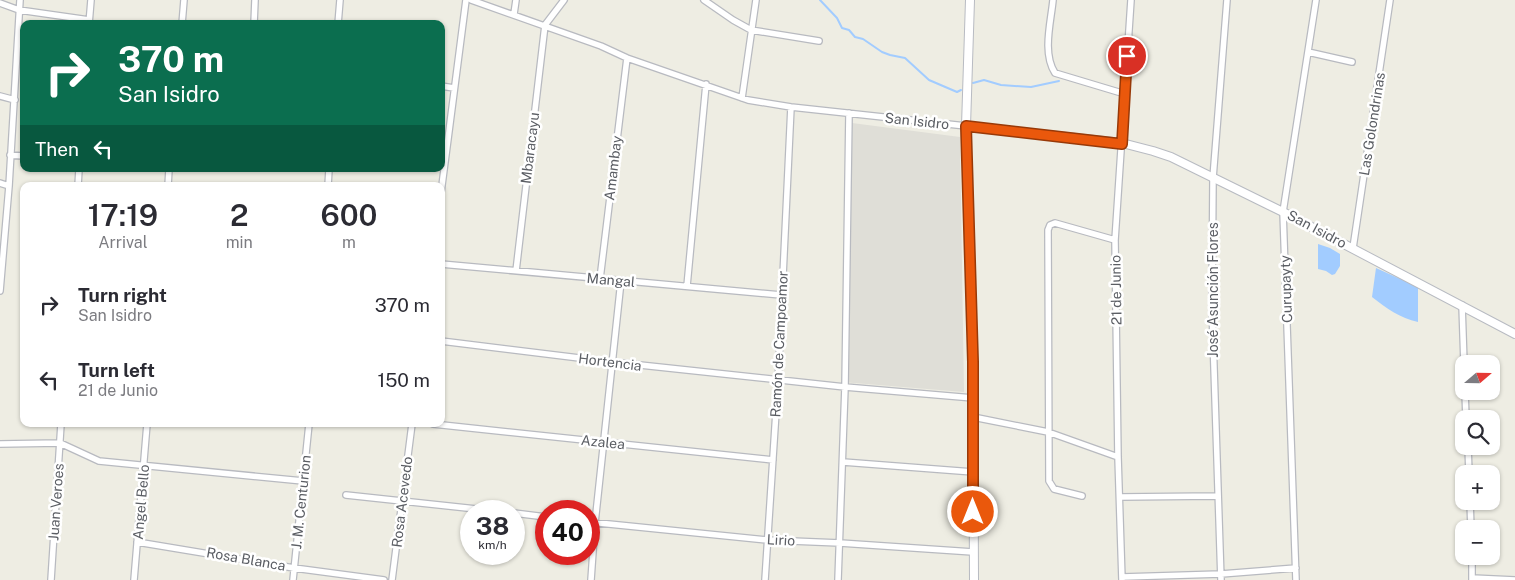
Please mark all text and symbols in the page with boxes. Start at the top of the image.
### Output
pin [1106,35,1148,77]
text: 370 m [118,39,224,80]
icon: right [35,40,100,105]
icon: arrive [1113,42,1141,70]
street label: Las Golondrinas [1356,71,1388,177]
text: San Isidro [118,81,220,107]
street label: San Isidro [884,110,950,132]
street label: Mbaracayu [518,111,542,185]
street label: Amambay [601,134,625,201]
icon: left [89,135,117,163]
text: Then [35,138,79,160]
text: 17:19 [88,197,158,233]
text: 2 [230,197,249,233]
text: 600 [321,197,377,233]
street label: San Isidro [1285,207,1349,251]
street label: José Asunción Flores [1205,222,1221,358]
text: Arrival [98,233,148,252]
text: min [226,233,253,252]
text: m [342,233,356,252]
street label: Curupayty [1277,254,1295,323]
street label: 21 de Junio [1107,255,1125,325]
street label: Mangal [586,270,636,290]
street label: Ramón de Campoamor [767,270,791,418]
text: Turn right [78,284,167,306]
icon: right [35,291,63,319]
text: 370 m [375,294,430,316]
text: San Isidro [78,306,152,325]
street label: Hortencia [577,350,643,374]
north arrow [1455,355,1500,400]
map controls [1455,355,1500,565]
text: Turn left [78,359,155,381]
icon: left [35,366,63,394]
text: 150 m [377,369,430,391]
text: 21 de Junio [78,381,158,400]
button: search [1455,410,1500,455]
street label: Azalea [580,432,626,452]
street label: J. M. Centurion [288,454,314,550]
street label: Rosa Acevedo [388,455,416,548]
street label: Juan Veroes [45,463,67,541]
street label: Angel Bello [130,464,152,540]
button: + [1455,465,1500,510]
position arrow [946,485,998,537]
speed limit sign: 40 [535,500,600,565]
text: 38 [476,511,509,541]
button: − [1455,520,1500,565]
street label: Lirio [766,531,796,549]
text: km/h [478,538,507,552]
street label: Rosa Blanca [205,544,287,574]

